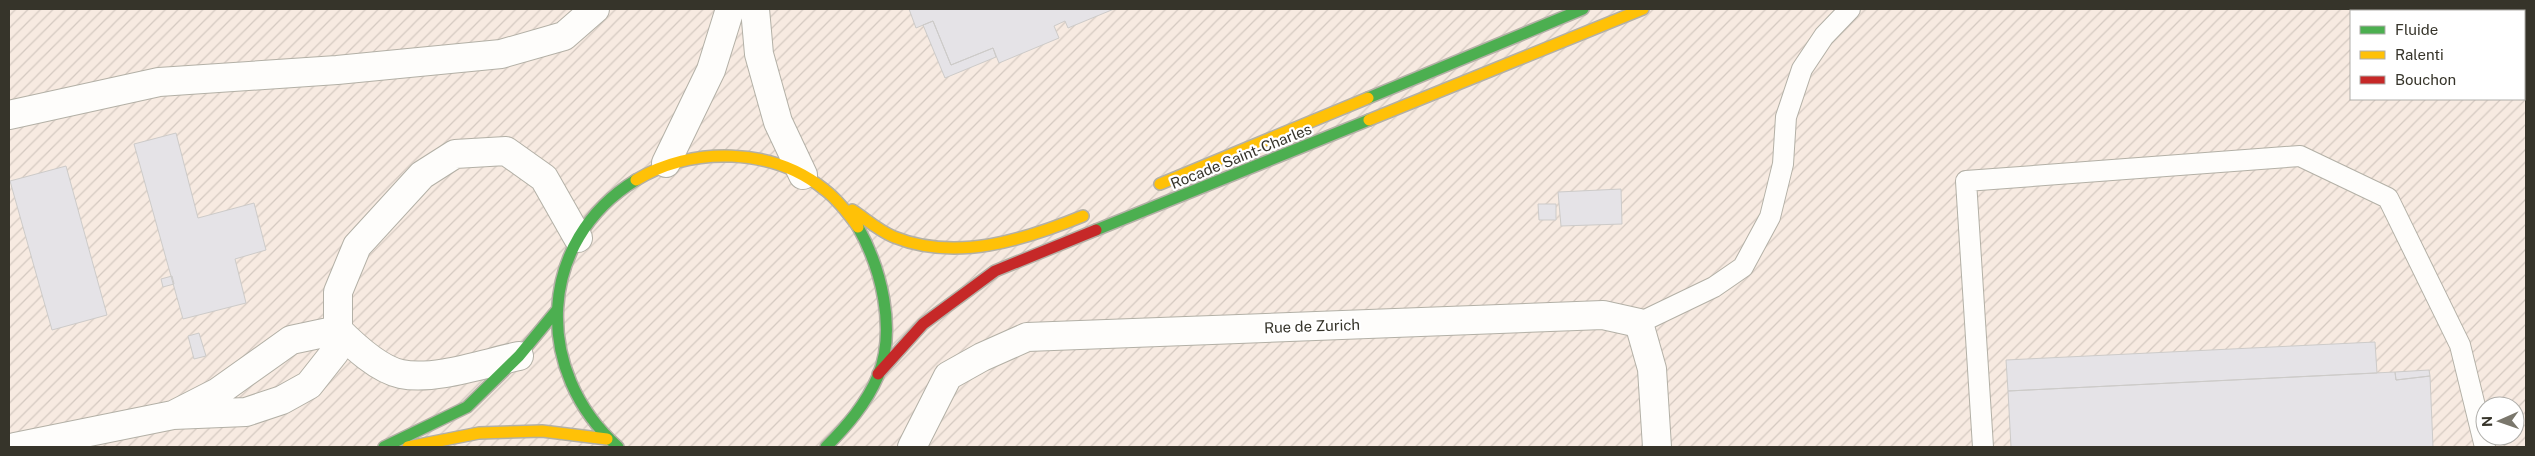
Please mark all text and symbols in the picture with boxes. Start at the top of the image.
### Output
legend [2350,10,2525,100]
text: Fluide [2395,21,2438,38]
text: Ralenti [2395,46,2444,63]
text: Bouchon [2395,71,2456,88]
street label: Rocade Saint-Charles [1168,120,1314,192]
street label: Rue de Zurich [1264,316,1360,336]
north arrow [2475,396,2525,446]
text: N [2479,416,2495,427]

